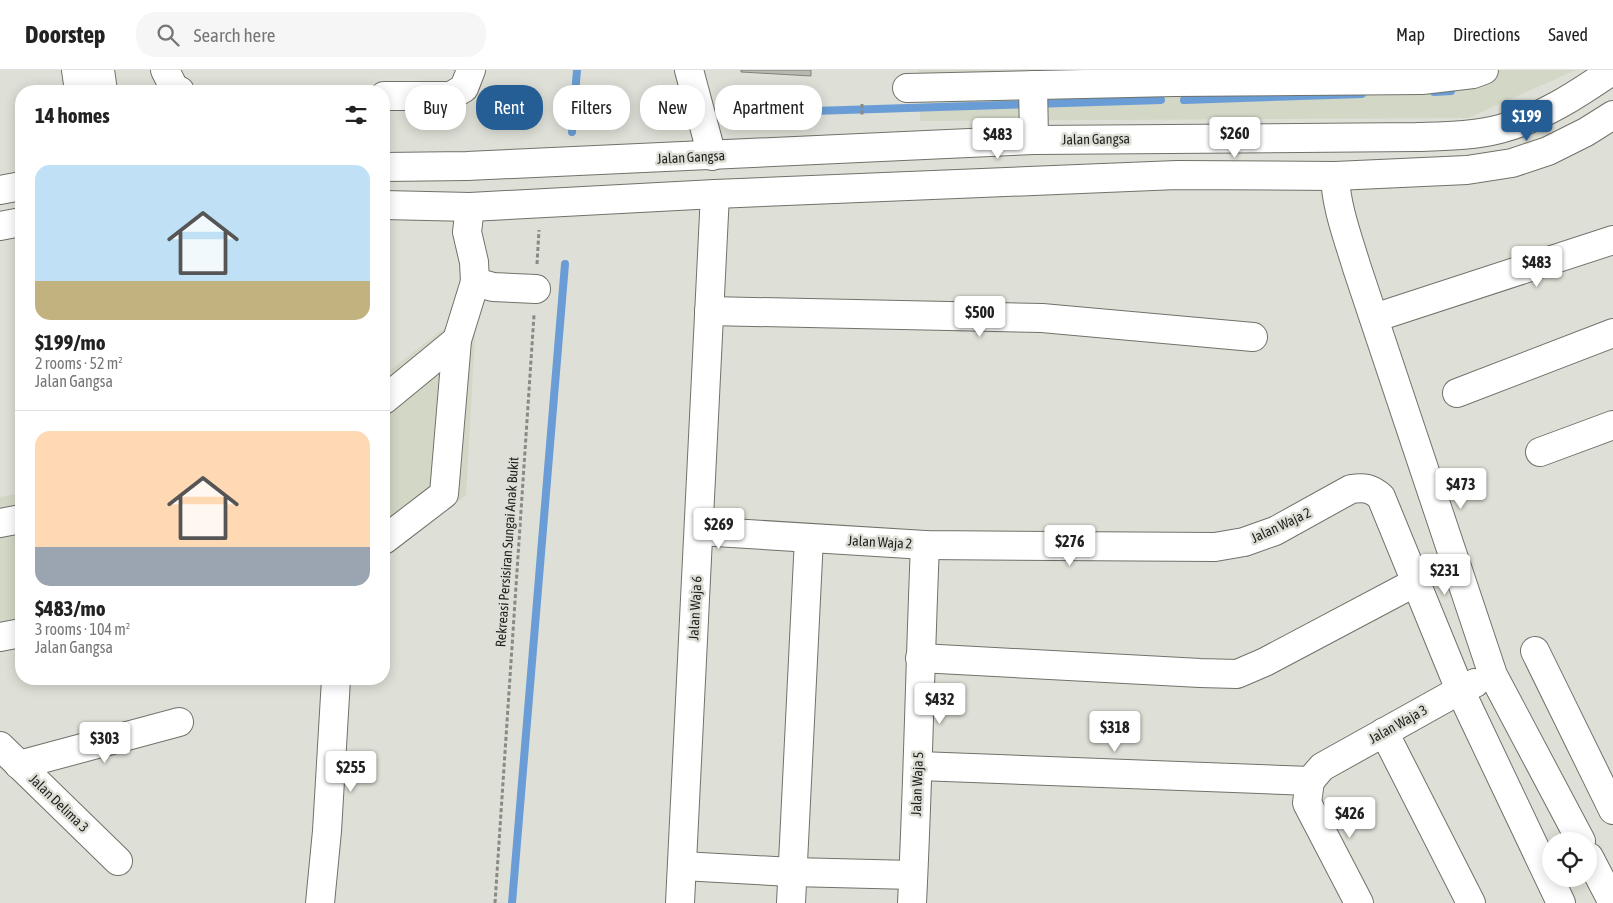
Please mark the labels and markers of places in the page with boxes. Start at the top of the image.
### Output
pin: $199 [1497,100,1557,142]
pin: $260 [1205,116,1265,159]
pin: $483 [968,118,1028,160]
pin: $483 [1507,246,1567,288]
pin: $500 [950,296,1010,338]
pin: $473 [1431,468,1491,510]
pin: $269 [689,508,749,550]
pin: $276 [1040,524,1100,567]
pin: $231 [1415,554,1475,596]
pin: $432 [910,682,970,725]
pin: $318 [1085,710,1145,753]
pin: $303 [75,722,135,764]
pin: $255 [321,750,381,793]
pin: $426 [1320,796,1380,839]

